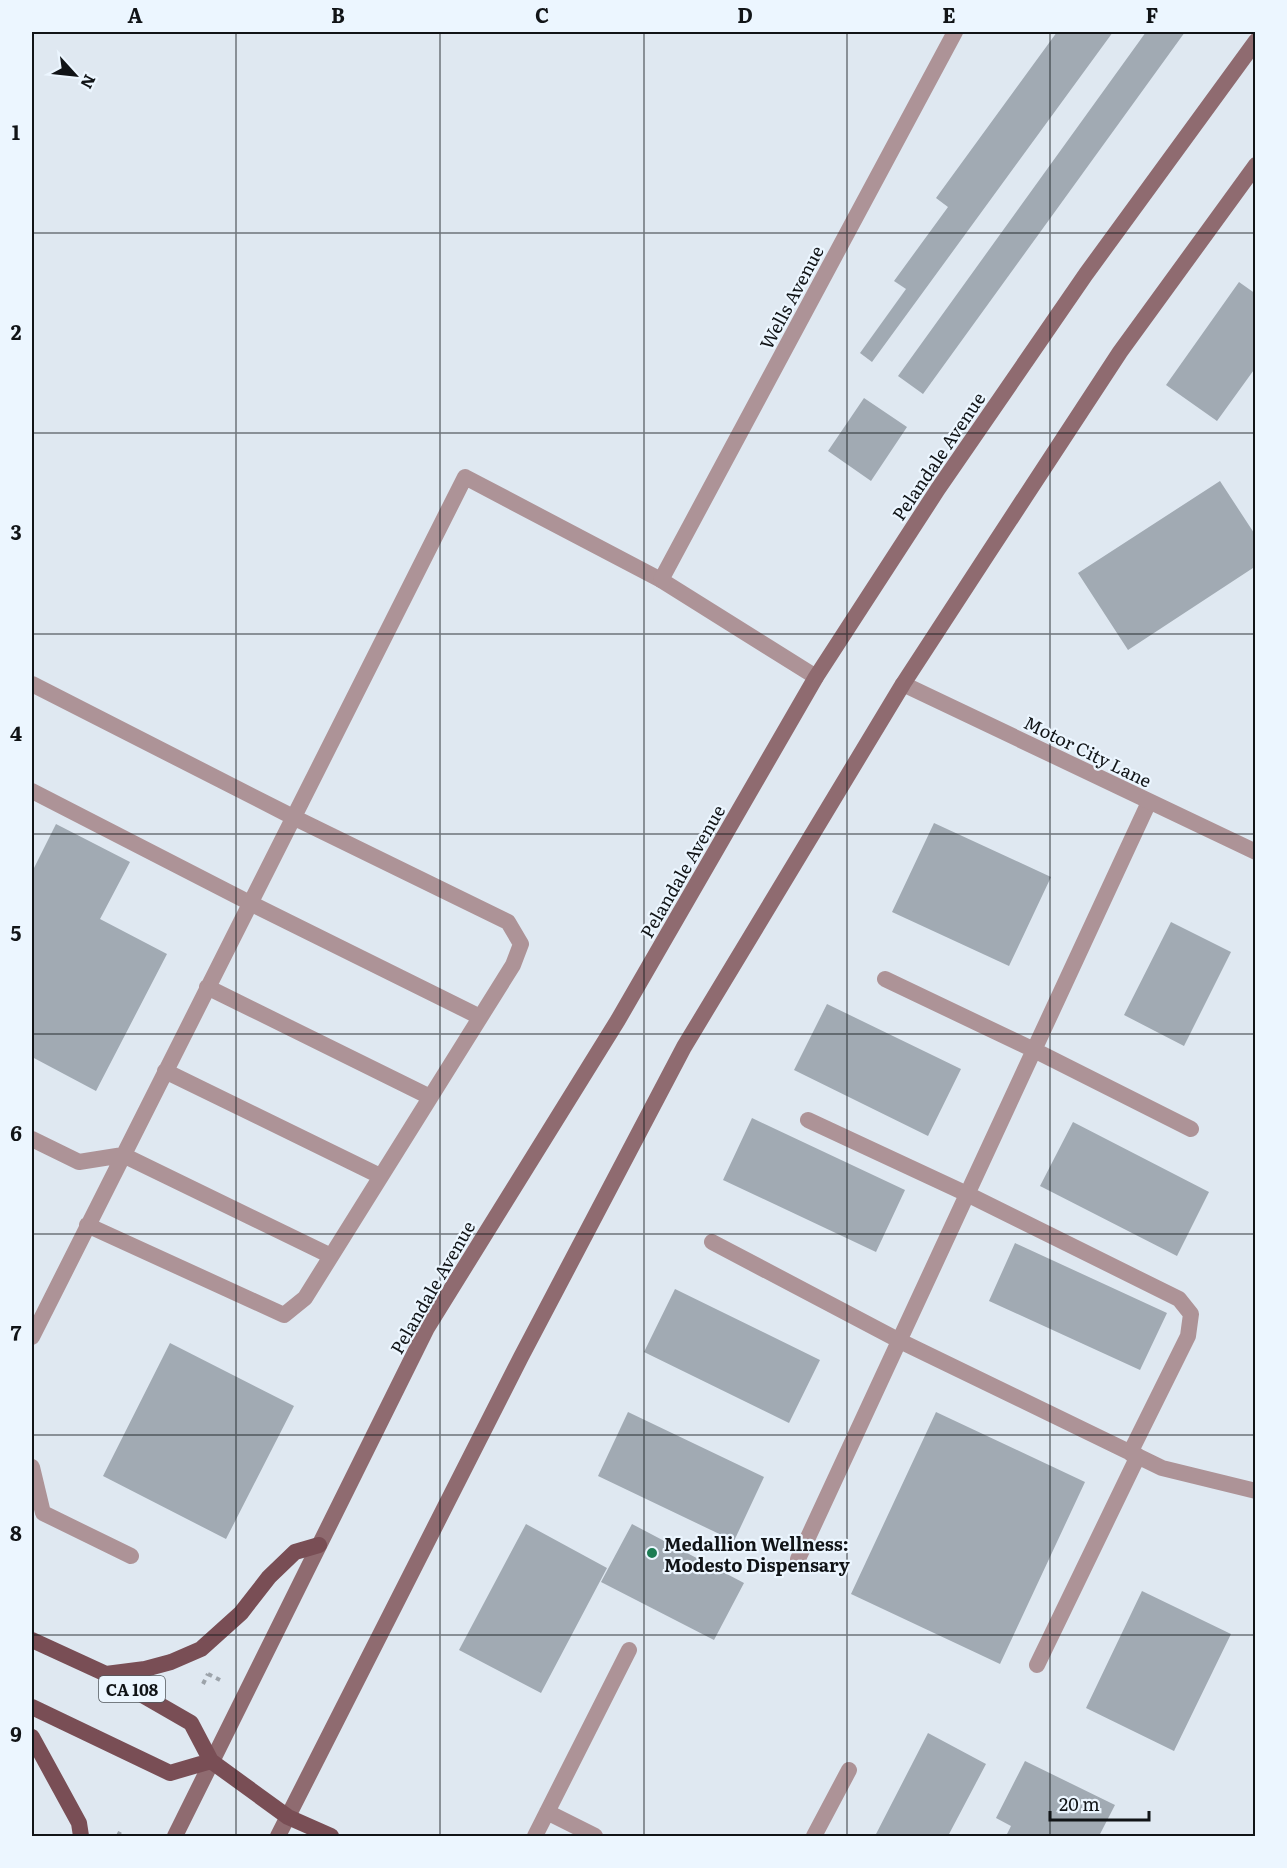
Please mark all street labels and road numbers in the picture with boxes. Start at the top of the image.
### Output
street label: Wells Avenue [752,240,830,354]
street label: Pelandale Avenue [885,386,991,526]
street label: Motor City Lane [1020,708,1156,794]
street label: Pelandale Avenue [633,799,731,943]
street label: Pelandale Avenue [383,1215,481,1359]
road number: CA 108 [99,1676,165,1702]

